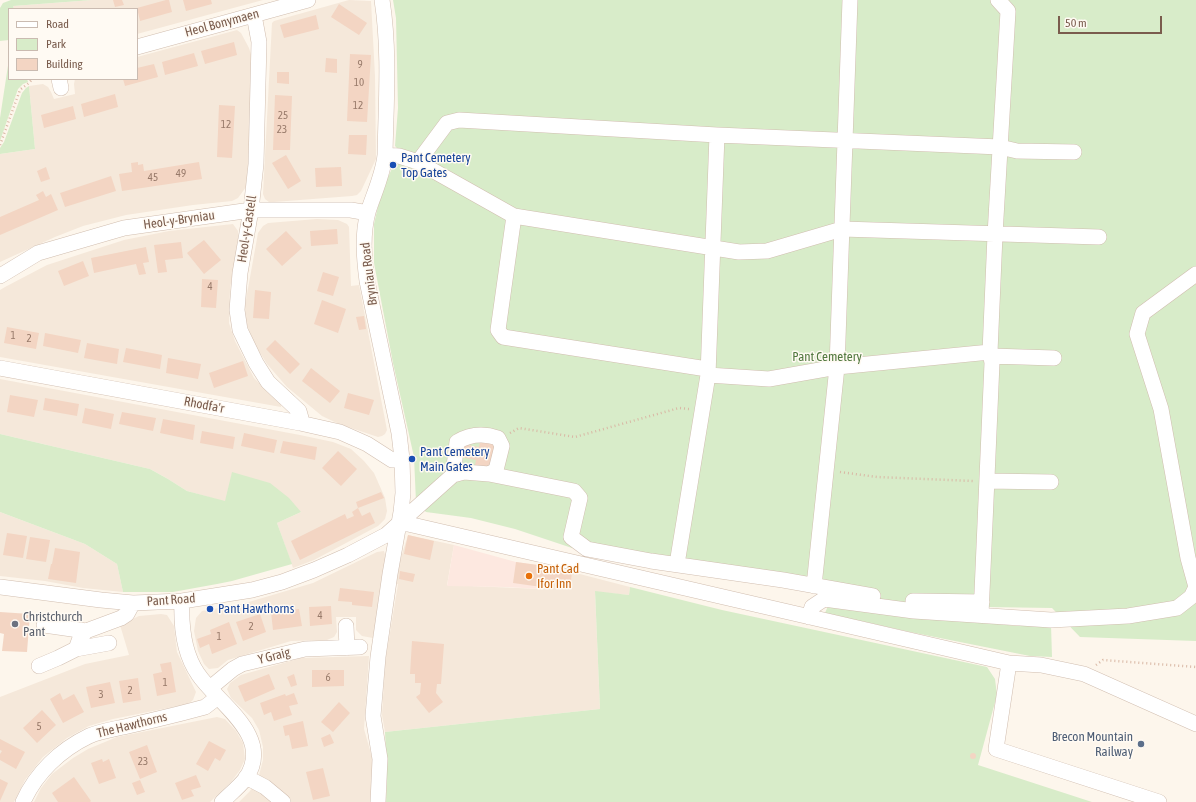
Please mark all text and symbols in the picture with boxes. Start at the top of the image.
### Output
street label: Heol Bonymaen [183,6,261,40]
legend [8,8,138,80]
scale bar [1060,8,1164,34]
text: 50 m [1065,16,1087,30]
text: Road [46,17,69,31]
text: Park [46,37,66,51]
text: Building [46,57,83,71]
house number: 9 [357,58,363,72]
house number: 10 [354,76,364,90]
house number: 12 [353,99,363,113]
house number: 25 [278,109,288,123]
house number: 12 [221,118,231,132]
house number: 23 [277,123,287,137]
place label: Pant Cemetery Top Gates [401,150,471,181]
marker: Pant Cemetery Top Gates [388,160,398,170]
house number: 49 [176,167,186,181]
house number: 45 [148,171,158,185]
street label: Heol-y-Castell [234,194,260,264]
street label: Heol-y-Bryniau [142,207,216,233]
street label: Bryniau Road [357,242,381,306]
house number: 4 [207,280,213,294]
house number: 1 [10,329,16,343]
house number: 2 [26,332,32,346]
park label: Pant Cemetery [792,349,862,365]
street label: Rhodfa'r [183,393,225,417]
place label: Pant Cemetery Main Gates [420,444,490,475]
marker: Pant Cemetery Main Gates [407,454,417,464]
place label: Pant Cad Ifor Inn [537,561,579,592]
marker: Pant Cad Ifor Inn [524,571,534,581]
street label: Pant Road [146,591,196,609]
place label: Pant Hawthorns [218,601,294,617]
marker: Pant Hawthorns [205,604,215,614]
place label: Christchurch Pant [23,609,83,640]
house number: 4 [317,609,323,623]
marker: Christchurch Pant [10,619,20,629]
house number: 2 [248,620,254,634]
house number: 1 [216,630,222,644]
street label: Y Graig [256,644,292,668]
house number: 6 [325,671,331,685]
house number: 1 [162,676,168,690]
house number: 2 [127,684,133,698]
house number: 3 [98,688,104,702]
street label: The Hawthorns [95,709,169,741]
house number: 5 [36,720,42,734]
place label: Brecon Mountain Railway [1052,729,1133,760]
marker: Brecon Mountain Railway [1136,739,1146,749]
house number: 23 [138,755,148,769]

